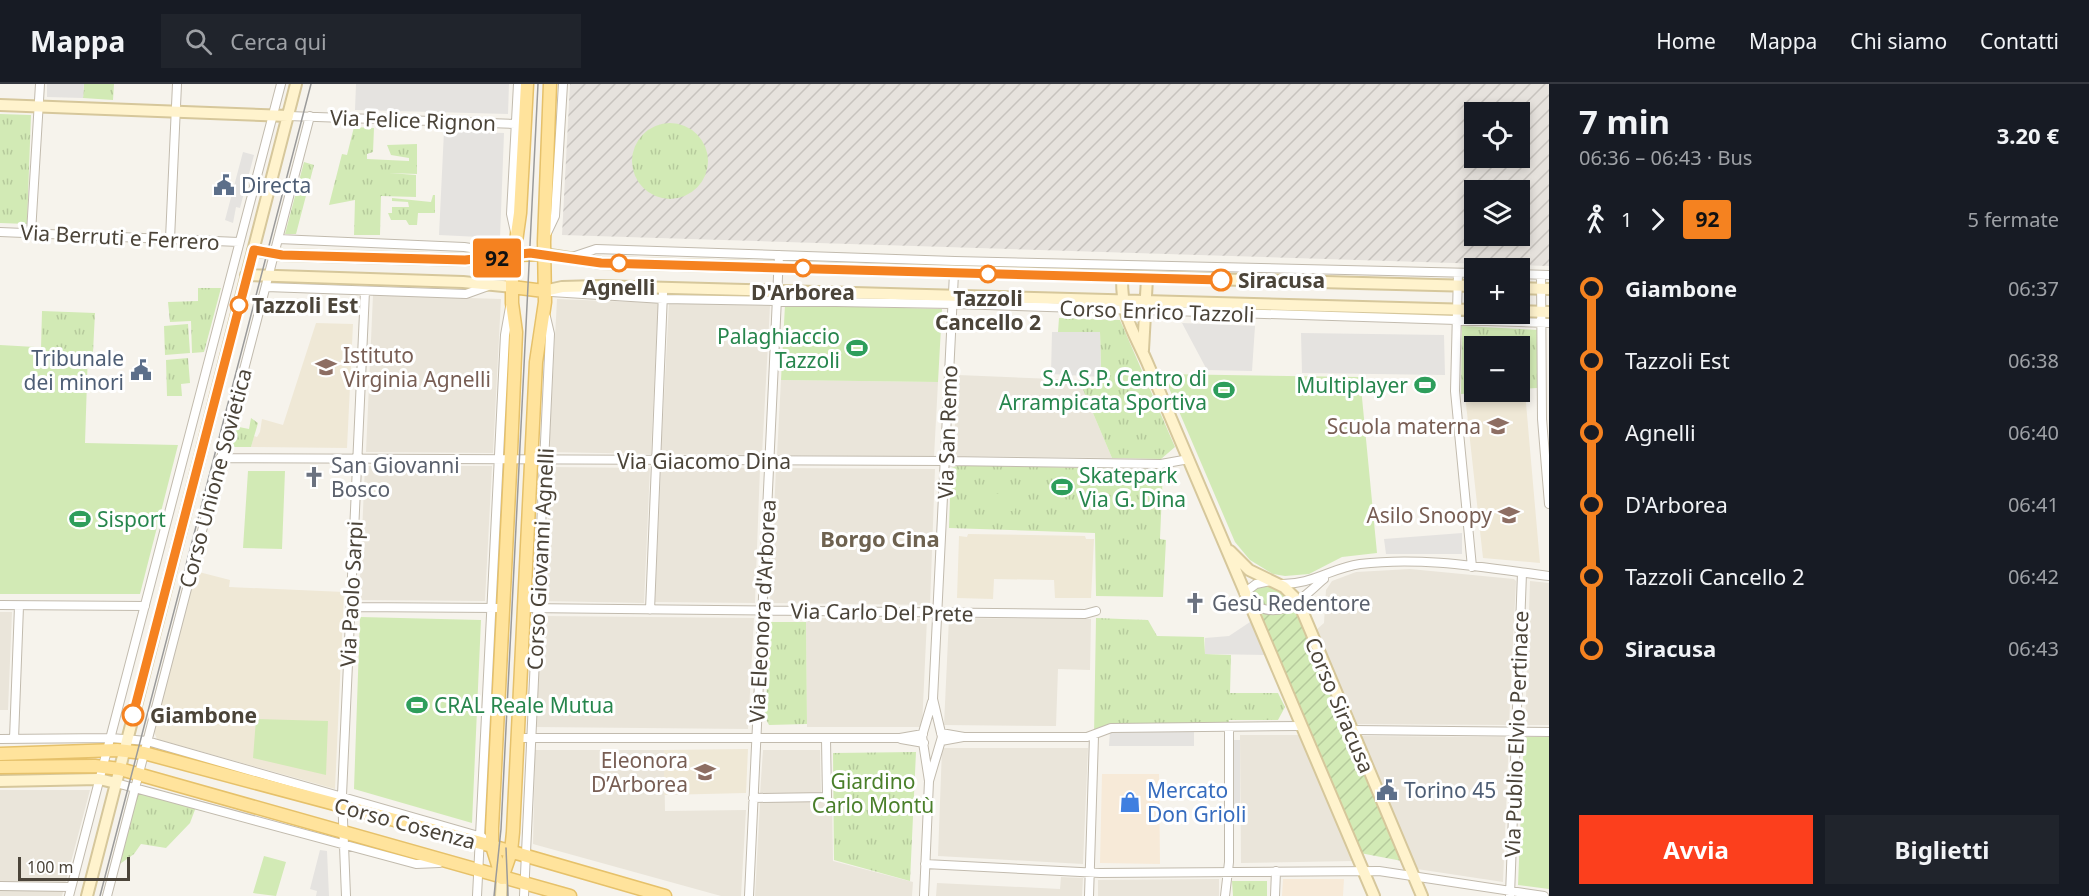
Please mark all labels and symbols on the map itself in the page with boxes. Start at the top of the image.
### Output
street label: Via Felice Rignon [329,103,497,137]
place label: Directa [241,171,311,199]
public building icon: Directa [212,173,236,197]
street label: Via Berruti e Ferrero [20,218,220,256]
line badge: 92 [470,238,524,278]
marker: Agnelli [610,254,628,272]
marker: D'Arborea [794,259,812,277]
marker: Tazzoli Cancello 2 [979,265,997,283]
place label: Siracusa [1238,266,1325,294]
marker: Siracusa [1210,269,1232,291]
place label: Agnelli [583,273,655,301]
place label: D'Arborea [751,278,855,306]
place label: Tazzoli Cancello 2 [935,284,1041,336]
place label: Tazzoli Est [252,291,358,319]
street label: Corso Enrico Tazzoli [1059,294,1255,328]
marker: Tazzoli Est [230,296,248,314]
place label: Palaghiaccio Tazzoli [717,322,840,374]
sports icon: Palaghiaccio Tazzoli [845,336,869,360]
place label: Istituto Virginia Agnelli [343,341,491,393]
place label: Tribunale dei minori [24,344,124,396]
school or university icon: Istituto Virginia Agnelli [314,355,338,379]
public building icon: Tribunale dei minori [129,358,153,382]
street label: Via San Remo [931,364,963,500]
place label: S.A.S.P. Centro di Arrampicata Sportiva [999,364,1207,416]
street label: Corso Unione Sovietica [172,365,258,591]
place label: Multiplayer [1296,371,1408,399]
sports icon: Multiplayer [1413,373,1437,397]
sports icon: S.A.S.P. Centro di Arrampicata Sportiva [1212,378,1236,402]
place label: Scuola materna [1327,412,1481,440]
school or university icon: Scuola materna [1486,414,1510,438]
street label: Corso Giovanni Agnelli [520,447,560,671]
street label: Via Giacomo Dina [617,447,791,475]
place label: San Giovanni Bosco [331,451,460,503]
place label: Skatepark Via G. Dina [1079,461,1186,513]
church icon: San Giovanni Bosco [302,465,326,489]
sports icon: Skatepark Via G. Dina [1050,475,1074,499]
street label: Via Eleonora d'Arborea [742,498,782,724]
place label: Asilo Snoopy [1366,501,1492,529]
school or university icon: Asilo Snoopy [1497,503,1521,527]
place label: Sisport [97,505,166,533]
sports icon: Sisport [68,507,92,531]
street label: Via Paolo Sarpi [333,520,369,668]
district label: Borgo Cina [820,523,940,553]
place label: Gesù Redentore [1212,589,1371,617]
church icon: Gesù Redentore [1183,591,1207,615]
street label: Via Carlo Del Prete [790,596,974,628]
street label: Via Publio Elvio Pertinace [1498,610,1534,858]
street label: Corso Siracusa [1299,633,1381,777]
place label: CRAL Reale Mutua [434,691,614,719]
sports icon: CRAL Reale Mutua [405,693,429,717]
place label: Giambone [150,701,257,729]
marker: Giambone [122,704,144,726]
place label: Eleonora D’Arborea [591,746,688,798]
school or university icon: Eleonora D’Arborea [693,760,717,784]
park label: Giardino Carlo Montù [812,767,934,819]
place label: Mercato Don Grioli [1147,776,1246,828]
place label: Torino 45 [1404,776,1496,804]
public building icon: Torino 45 [1375,778,1399,802]
shop icon: Mercato Don Grioli [1118,790,1142,814]
street label: Corso Cosenza [331,791,479,855]
scale bar [18,854,130,882]

